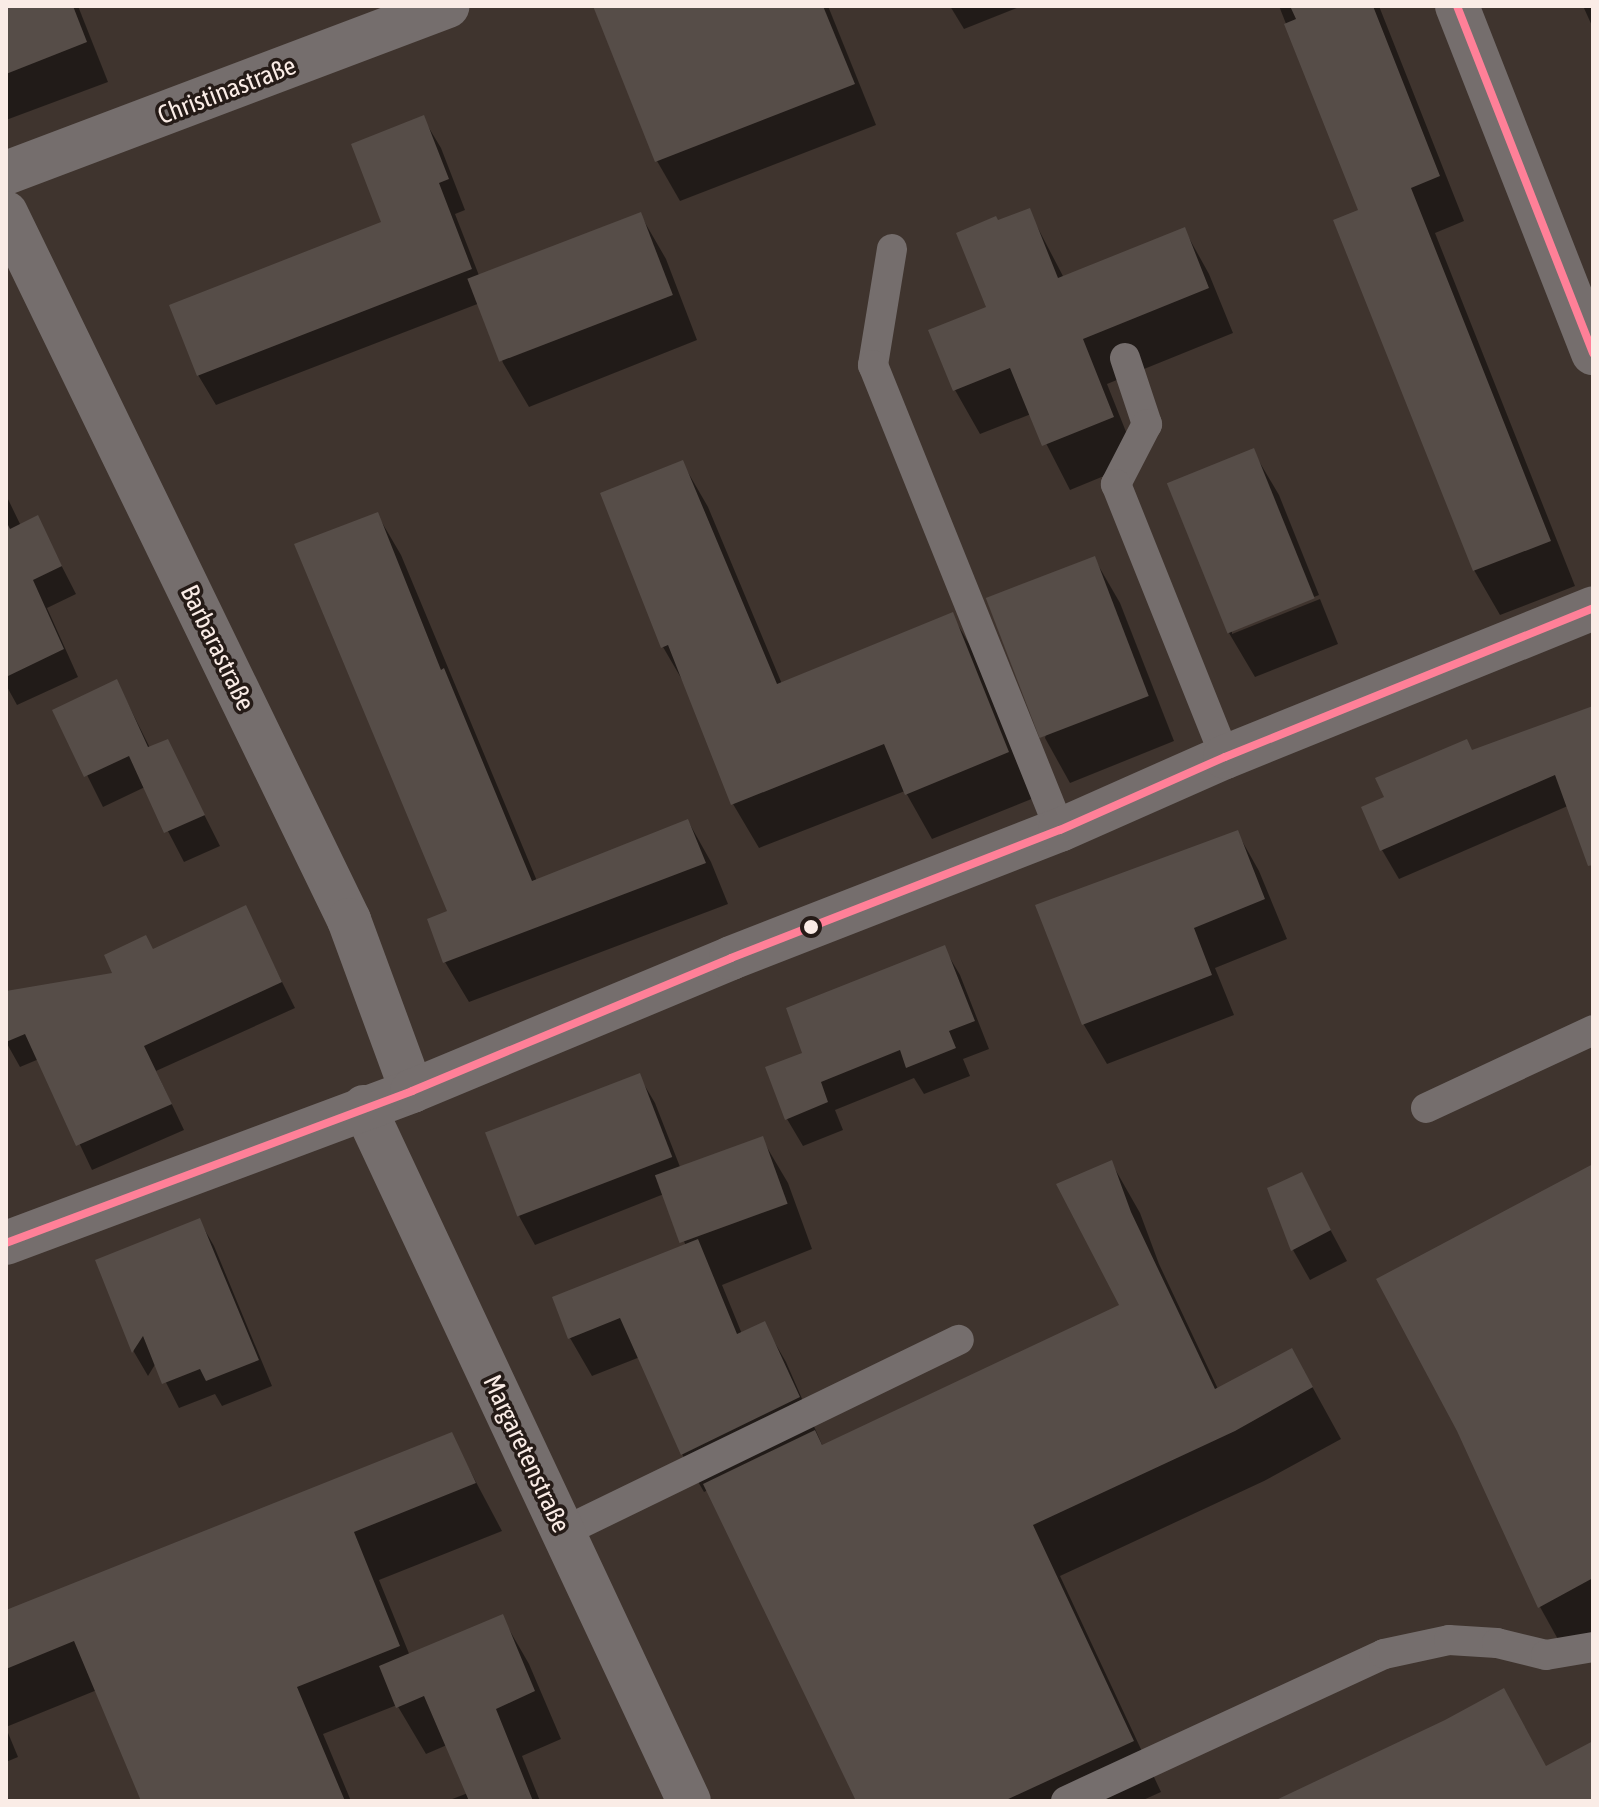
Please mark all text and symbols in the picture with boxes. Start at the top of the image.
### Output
street label: Christinastraße [154,50,300,132]
street label: Barbarastraße [173,580,261,716]
unlabelled marker [803,919,819,935]
street label: Margaretenstraße [476,1370,576,1538]

